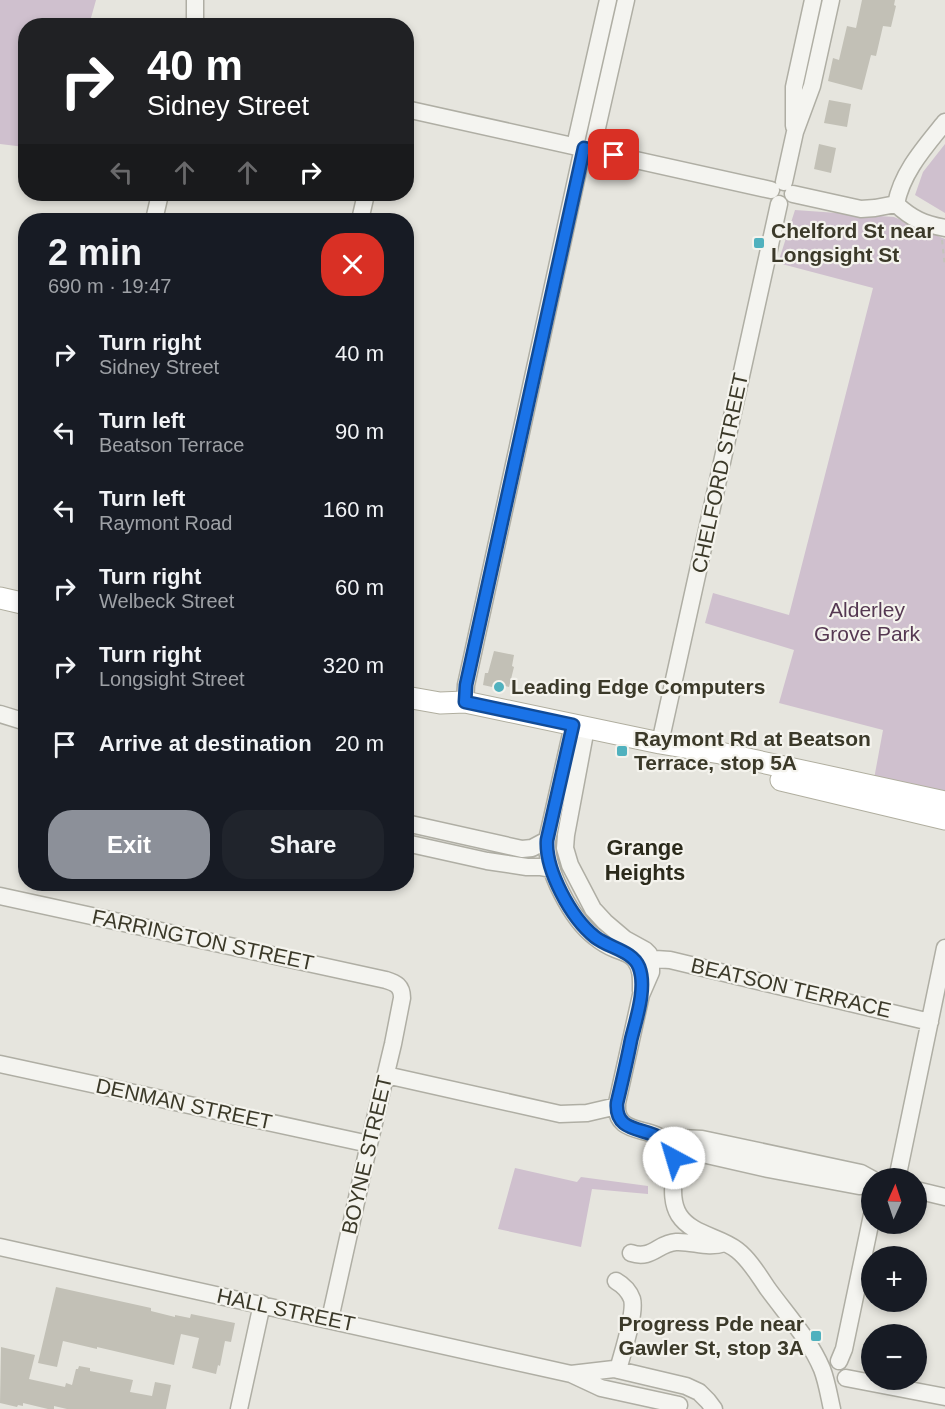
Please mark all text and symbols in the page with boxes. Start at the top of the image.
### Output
icon: right [48,42,126,120]
text: 40 m [147,42,243,89]
text: Sidney Street [147,91,309,121]
pin [588,129,639,180]
icon: arrive [597,138,630,171]
icon: left [105,156,138,189]
icon: ahead [168,156,201,189]
icon: ahead [231,156,264,189]
icon: right [294,156,327,189]
place label: Chelford St near Longsight St [771,219,934,266]
text: 2 min [48,232,142,273]
button: close [321,233,384,296]
marker: Chelford St near Longsight St [752,236,766,250]
text: 690 m · 19:47 [48,275,171,297]
text: Turn right [99,330,201,355]
icon: right [48,338,81,371]
text: 40 m [335,341,384,366]
text: Sidney Street [99,356,219,378]
street label: CHELFORD STREET [687,370,752,575]
text: Turn left [99,408,185,433]
icon: left [48,416,81,449]
text: 90 m [335,419,384,444]
text: Beatson Terrace [99,434,244,456]
text: Turn left [99,486,185,511]
icon: left [48,494,81,527]
text: 160 m [323,497,384,522]
text: Raymont Road [99,512,232,534]
text: Turn right [99,564,201,589]
icon: right [48,572,81,605]
text: 60 m [335,575,384,600]
text: Welbeck Street [99,590,234,612]
park label: Alderley Grove Park [814,598,921,645]
text: Turn right [99,642,201,667]
icon: right [48,650,81,683]
text: 320 m [323,653,384,678]
text: Longsight Street [99,668,245,690]
place label: Leading Edge Computers [511,675,765,698]
marker: Leading Edge Computers [492,680,506,694]
place label: Raymont Rd at Beatson Terrace, stop 5A [634,727,871,774]
icon: arrive [48,728,81,761]
text: Arrive at destination [99,731,312,756]
text: 20 m [335,731,384,756]
marker: Raymont Rd at Beatson Terrace, stop 5A [615,744,629,758]
button: Exit [48,810,210,879]
button: Share [222,810,384,879]
district label: Grange Heights [605,835,685,885]
street label: FARRINGTON STREET [90,905,316,974]
street label: BEATSON TERRACE [689,953,893,1022]
street label: BOYNE STREET [337,1073,396,1236]
street label: DENMAN STREET [94,1074,275,1133]
position arrow [642,1126,706,1190]
north arrow [861,1168,927,1234]
map controls [861,1168,927,1390]
button: + [861,1246,927,1312]
street label: HALL STREET [215,1284,357,1335]
place label: Progress Pde near Gawler St, stop 3A [618,1312,804,1359]
button: − [861,1324,927,1390]
marker: Progress Pde near Gawler St, stop 3A [809,1329,823,1343]

